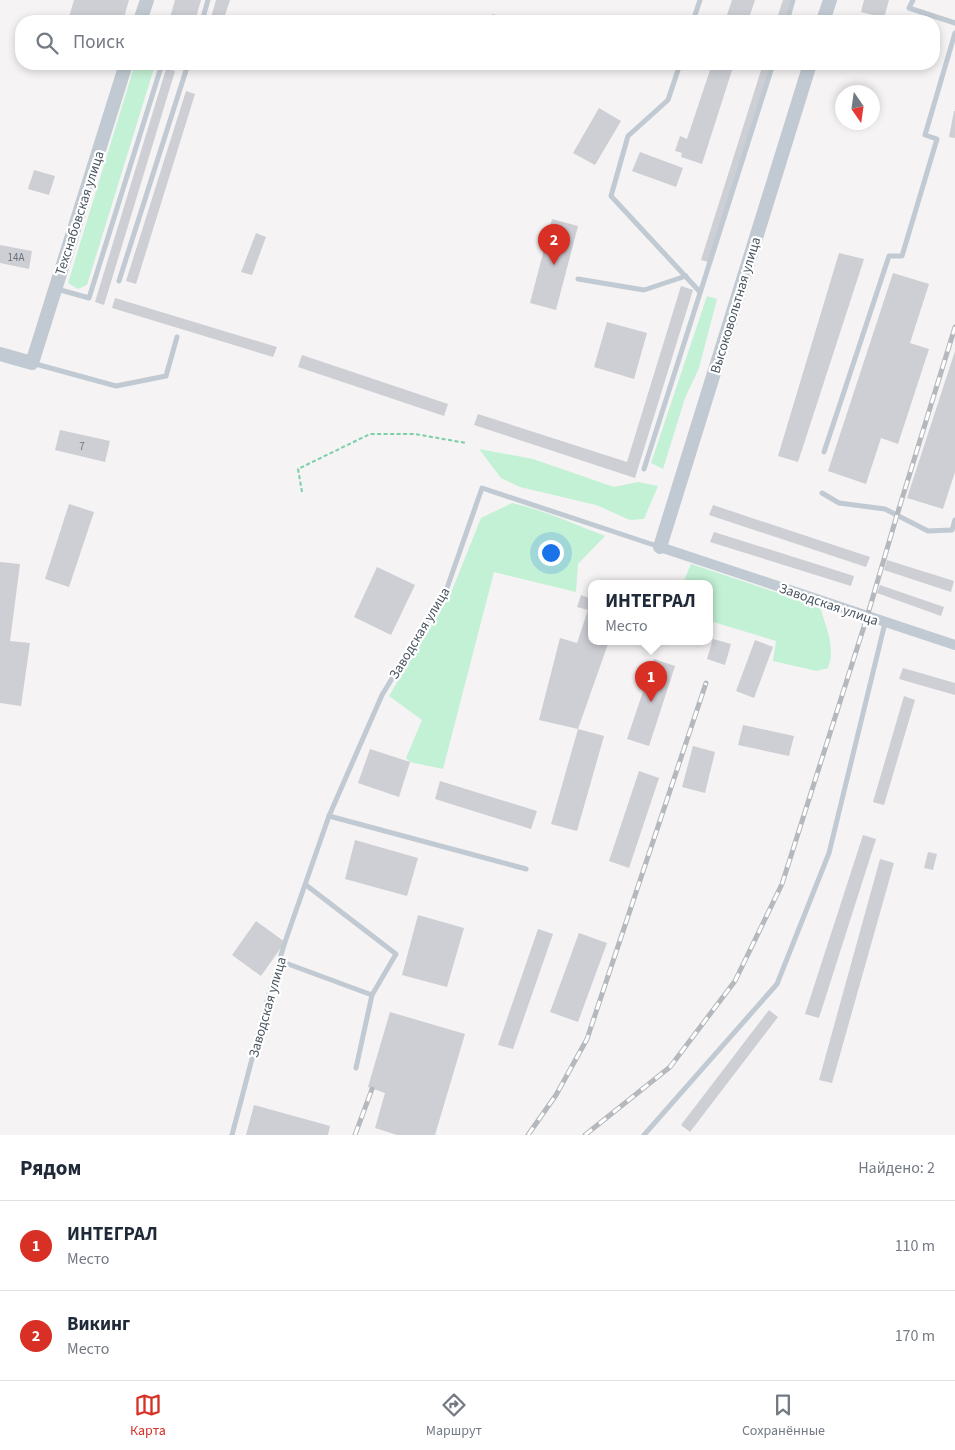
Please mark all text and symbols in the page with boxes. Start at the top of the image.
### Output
search box [15,15,940,70]
icon: search [33,29,61,57]
text: Поиск [73,29,124,56]
north arrow [835,85,880,130]
street label: Техснабовская улица [50,148,110,278]
pin: 2 [538,224,570,265]
street label: Высоковольтная улица [706,235,766,376]
house number: 14А [8,250,24,265]
house number: 7 [79,439,85,454]
your location [538,540,564,566]
street label: Заводская улица [776,579,881,631]
popup [588,580,713,645]
street label: Заводская улица [385,584,455,683]
text: ИНТЕГРАЛ [605,588,696,615]
text: Место [605,615,648,637]
pin: 1 [635,661,667,702]
street label: Заводская улица [244,955,292,1060]
text: Рядом [20,1153,81,1183]
text: Найдено: 2 [858,1157,935,1179]
text: ИНТЕГРАЛ [67,1221,158,1248]
text: 1 [32,1235,40,1257]
text: 110 m [895,1235,935,1257]
text: Место [67,1248,110,1270]
text: Викинг [67,1311,130,1338]
text: 2 [32,1325,40,1347]
text: 170 m [895,1325,935,1347]
text: Место [67,1338,110,1360]
tab: Карта [130,1391,166,1441]
tab: Маршрут [426,1391,482,1441]
tab: Сохранённые [742,1391,825,1441]

